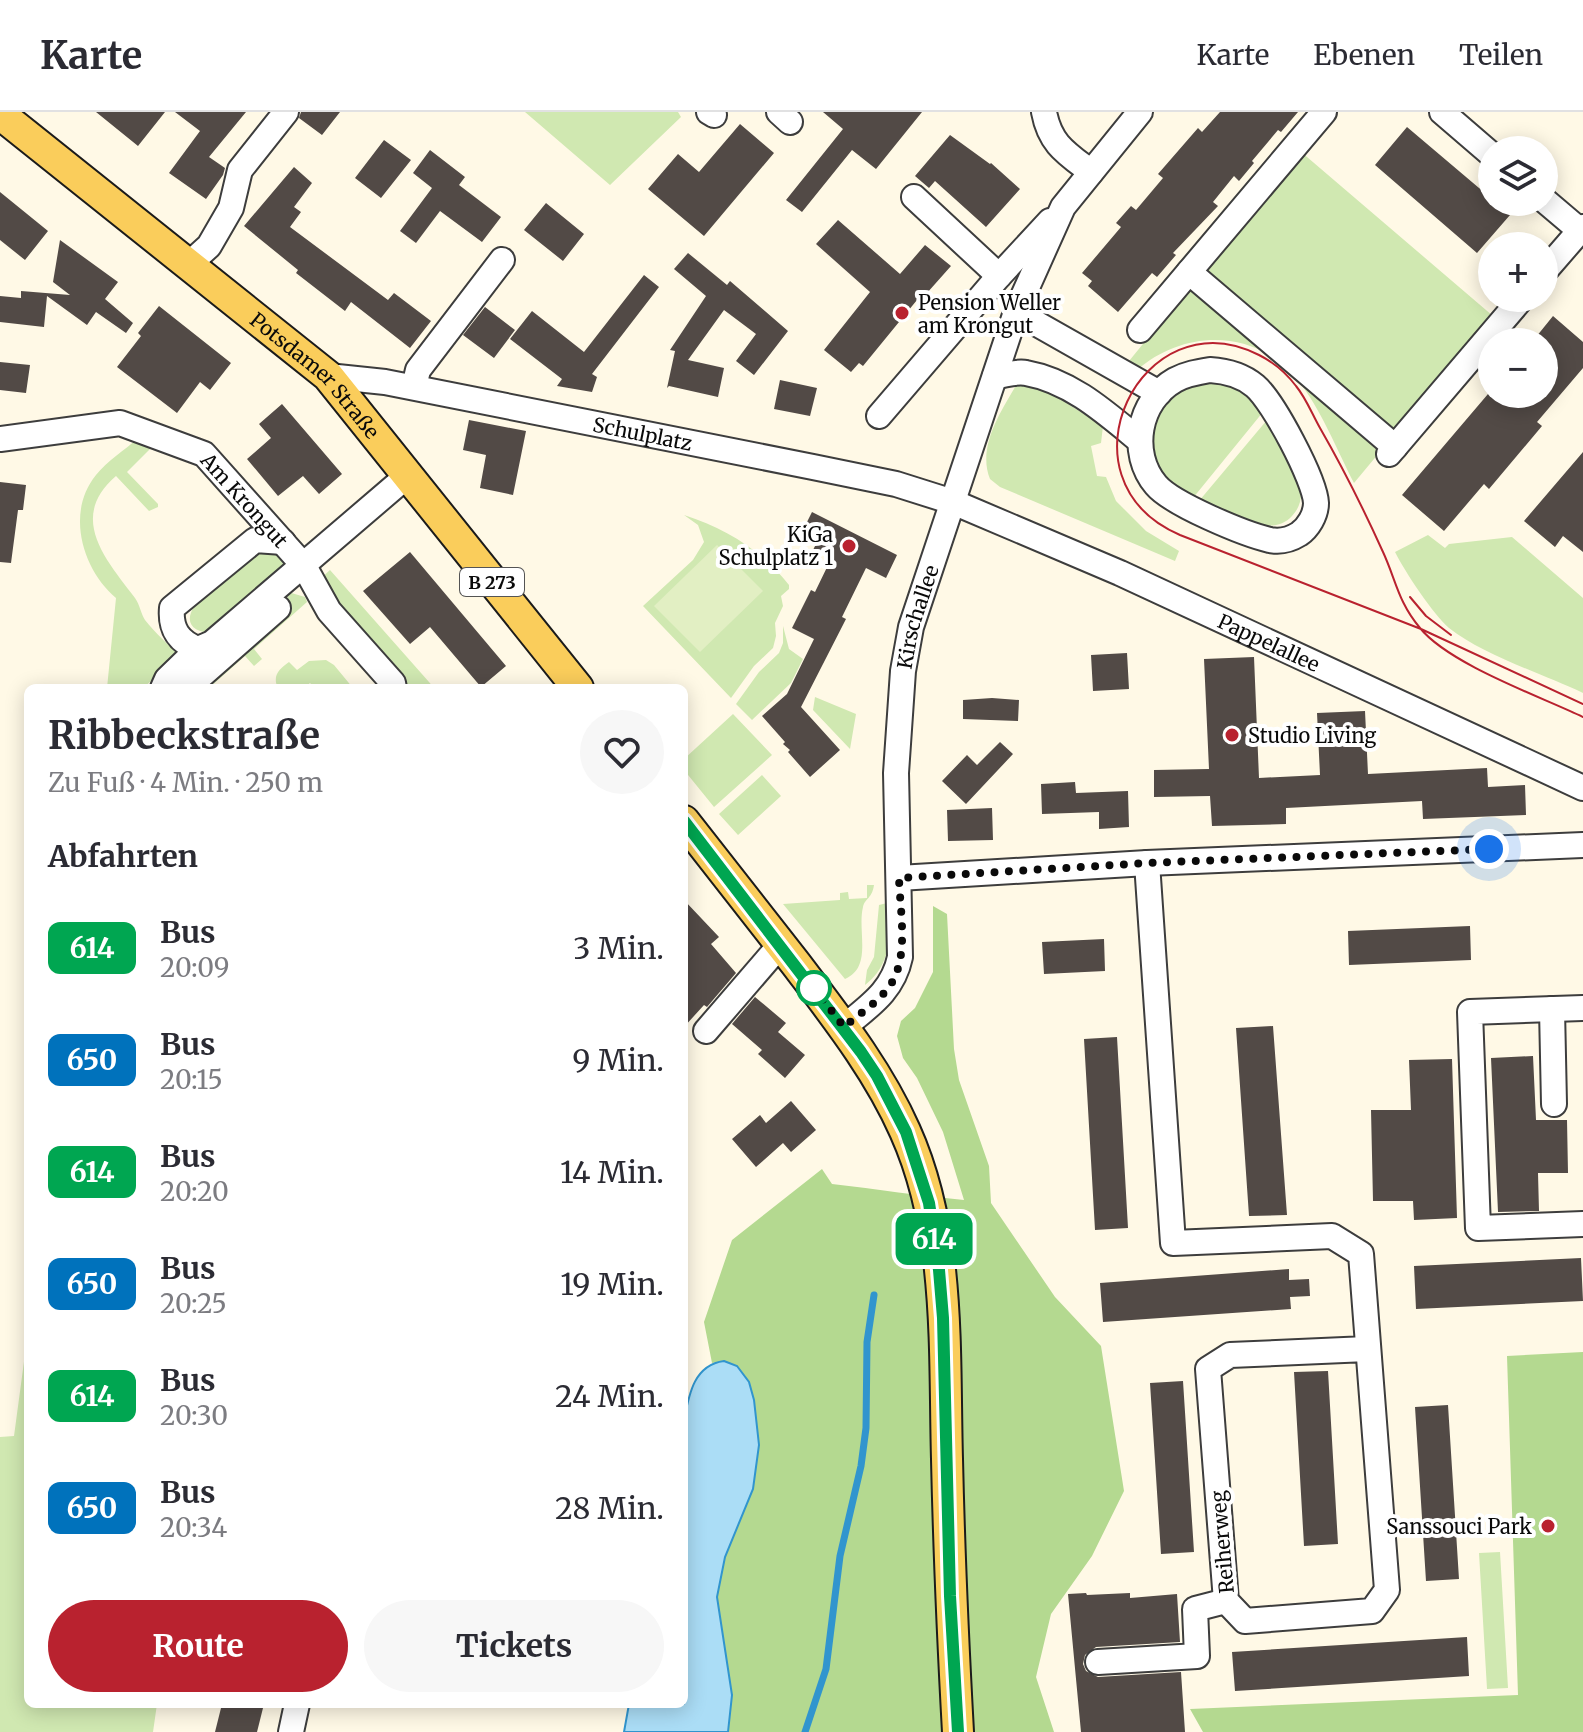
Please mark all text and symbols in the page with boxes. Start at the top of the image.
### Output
text: Karte [40,32,142,79]
text: Karte [1197,37,1269,73]
text: Ebenen [1313,37,1415,73]
text: Teilen [1459,37,1543,73]
map controls [1478,136,1558,408]
button: layers [1478,136,1558,216]
button: + [1478,232,1558,312]
place label: Pension Weller am Krongut [918,290,1061,338]
marker: Pension Weller am Krongut [893,304,911,322]
street label: Potsdamer Straße [245,306,385,443]
button: − [1478,328,1558,408]
street label: Schulplatz [591,411,695,455]
street label: Am Krongut [195,446,294,553]
place label: KiGa Schulplatz 1 [719,522,833,570]
marker: KiGa Schulplatz 1 [840,537,858,555]
street label: Kirschallee [891,562,943,671]
road number: B 273 [460,568,524,596]
street label: Pappelallee [1214,608,1324,677]
button: heart [580,710,664,794]
text: Ribbeckstraße [48,712,320,759]
place label: Studio Living [1248,723,1376,748]
marker: Studio Living [1223,726,1241,744]
text: Zu Fuß · 4 Min. · 250 m [48,766,323,799]
your location [1469,829,1509,869]
text: Abfahrten [48,837,198,875]
text: Bus [160,913,216,951]
text: 3 Min. [573,929,664,967]
text: 614 [70,930,114,966]
text: 20:09 [160,951,230,984]
unlabelled marker [797,971,831,1005]
text: Bus [160,1025,216,1063]
text: 9 Min. [572,1041,664,1079]
text: 650 [67,1042,117,1078]
text: 20:15 [160,1063,223,1096]
text: Bus [160,1137,216,1175]
text: 14 Min. [560,1153,664,1191]
text: 614 [70,1154,114,1190]
text: 20:20 [160,1175,229,1208]
line badge: 614 [888,1213,980,1265]
text: 614 [912,1221,956,1257]
text: Bus [160,1249,216,1287]
text: 19 Min. [560,1265,664,1303]
text: 650 [67,1266,117,1302]
text: 20:25 [160,1287,227,1320]
text: Bus [160,1361,216,1399]
text: 24 Min. [555,1377,664,1415]
text: 614 [70,1378,114,1414]
text: 20:30 [160,1399,228,1432]
text: Bus [160,1473,216,1511]
text: 28 Min. [555,1489,664,1527]
text: 650 [67,1490,117,1526]
street label: Reiherweg [1205,1490,1239,1594]
text: 20:34 [160,1511,227,1544]
place label: Sanssouci Park [1386,1514,1532,1539]
marker: Sanssouci Park [1539,1517,1557,1535]
button: Route [48,1600,348,1692]
button: Tickets [364,1600,664,1692]

